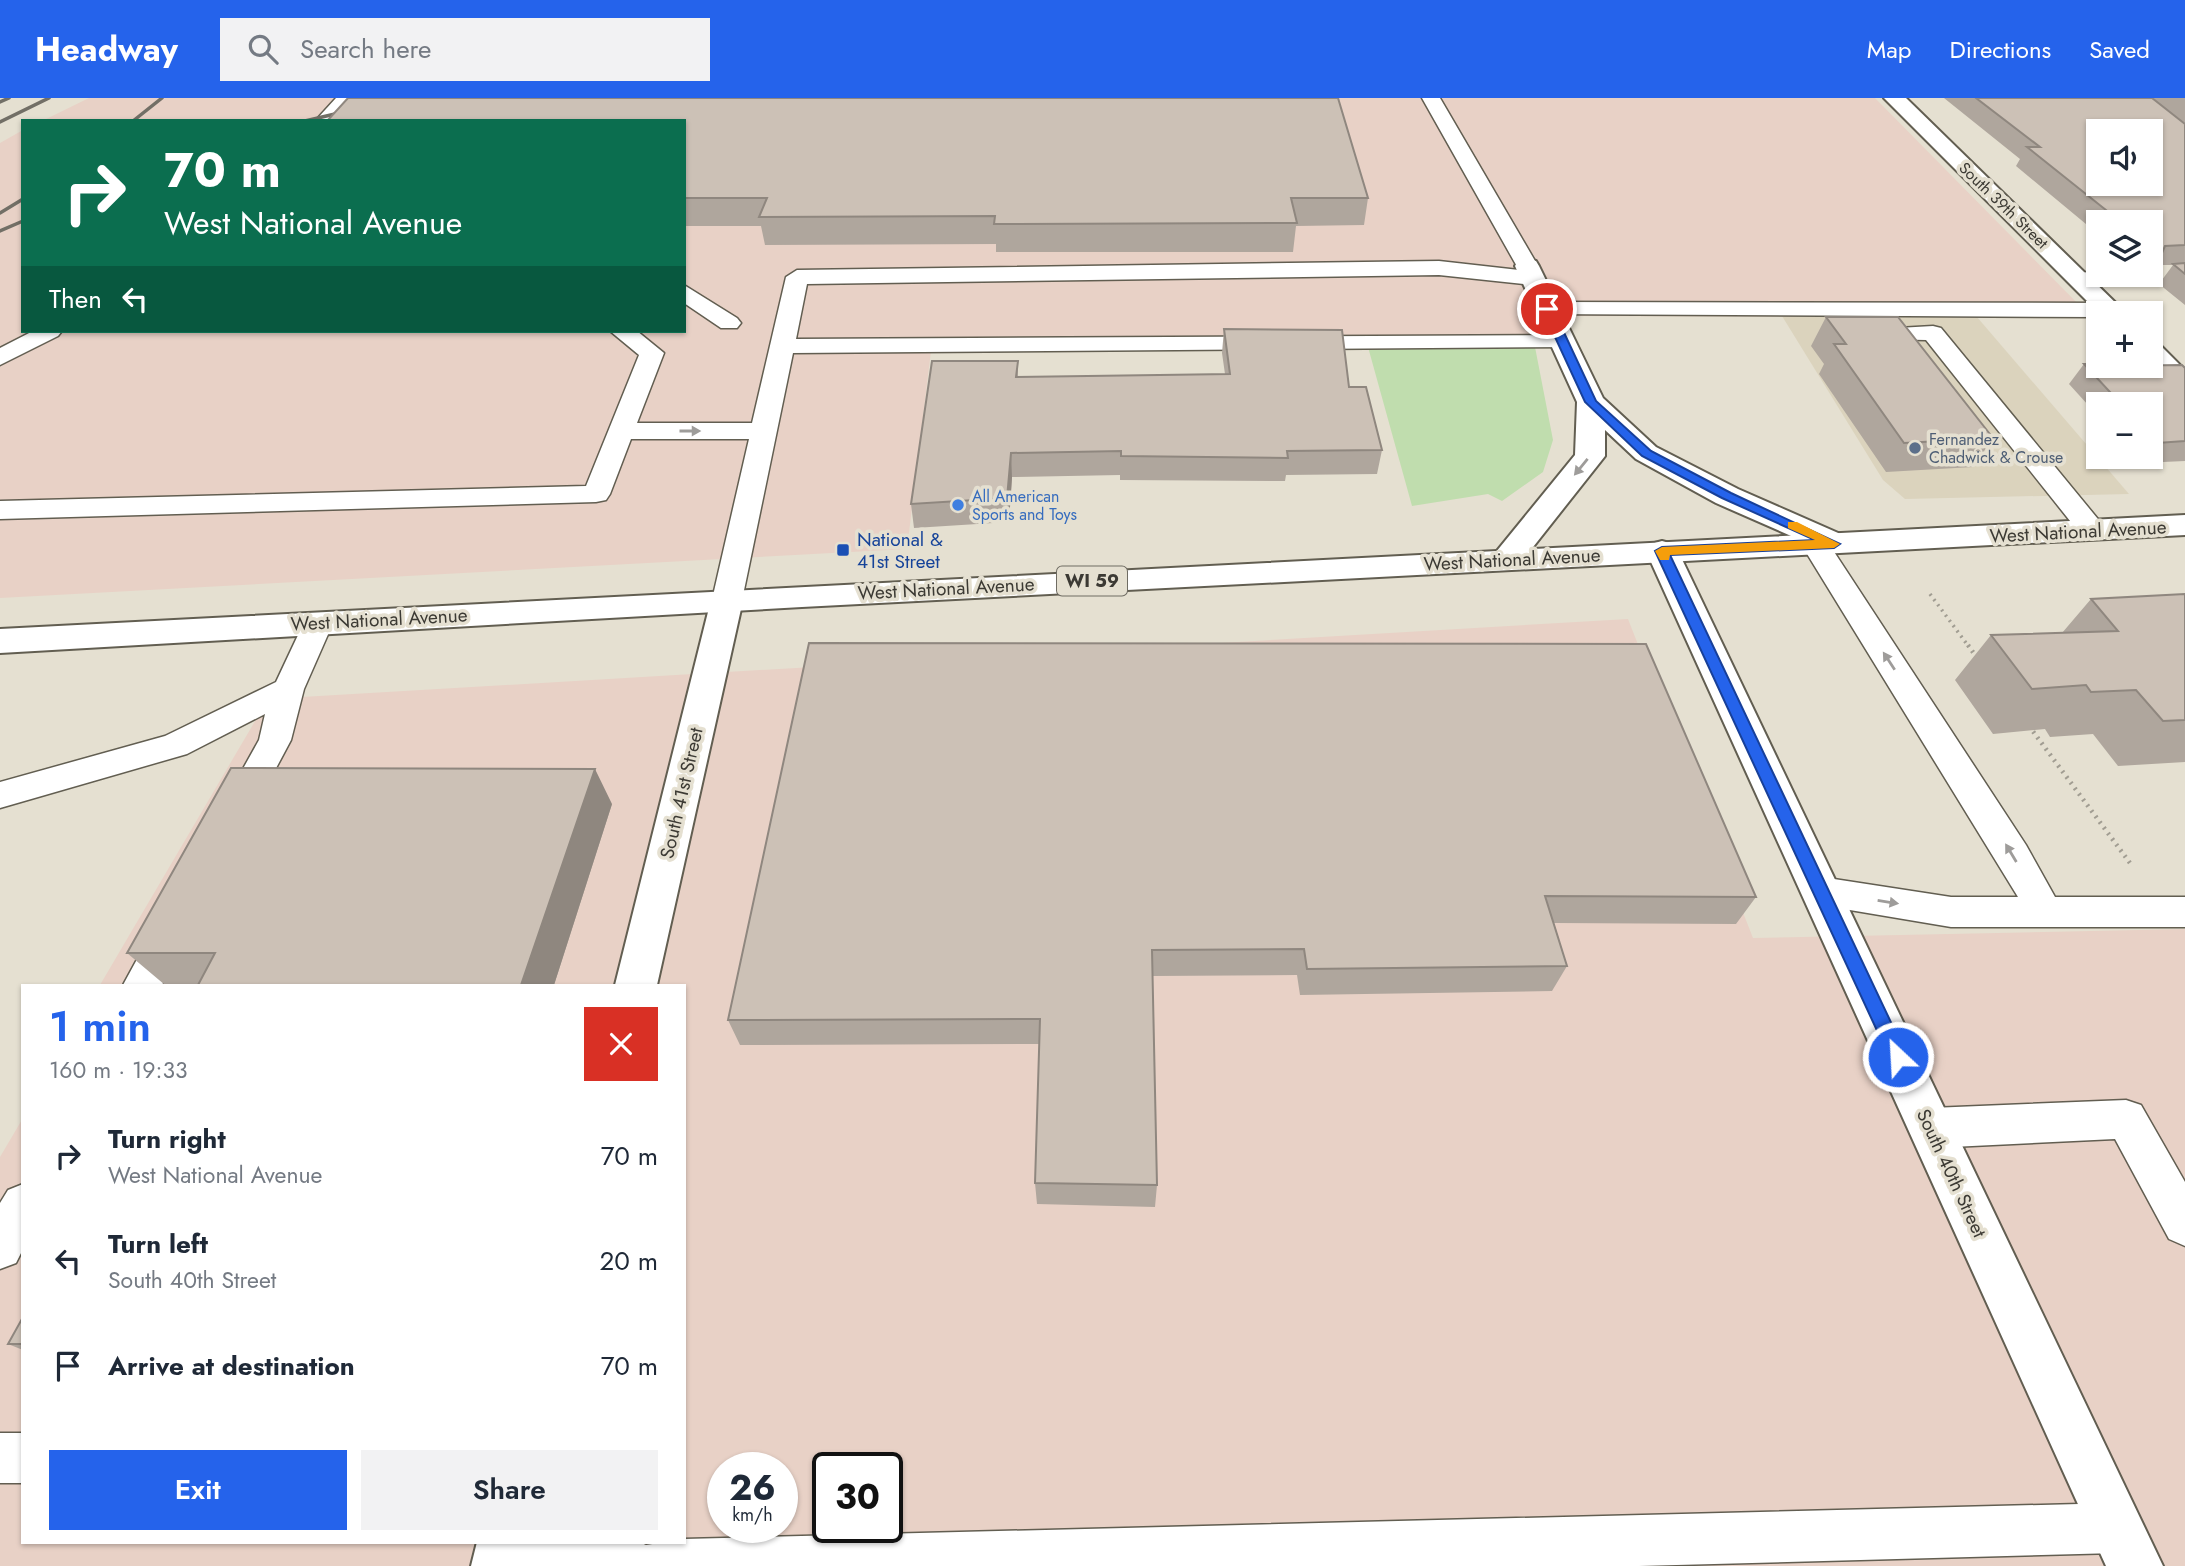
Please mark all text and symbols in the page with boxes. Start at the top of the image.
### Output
search box [220,18,710,81]
text: Headway [35,26,178,73]
icon: search [244,30,282,68]
text: Search here [300,30,431,68]
text: Map [1867,32,1912,67]
text: Directions [1950,32,2051,67]
text: Saved [2089,32,2150,67]
map controls [2086,119,2163,469]
button: sound [2086,119,2163,196]
text: 70 m [164,135,281,205]
icon: right [49,147,140,238]
street label: South 39th Street [1954,157,2054,254]
text: West National Avenue [164,200,462,246]
button: layers [2086,210,2163,287]
pin [1517,279,1577,339]
text: Then [49,280,102,318]
icon: left [116,280,154,318]
icon: arrive [1528,290,1566,328]
button: + [2086,301,2163,378]
button: − [2086,392,2163,469]
one-way arrow [680,425,702,437]
place label: Fernandez Chadwick & Crouse [1929,428,2063,469]
marker: Fernandez Chadwick & Crouse [1907,440,1923,456]
one-way arrow [1574,459,1589,476]
place label: All American Sports and Toys [972,485,1077,526]
marker: All American Sports and Toys [950,497,966,513]
street label: West National Avenue [1989,513,2167,550]
place label: National & 41st Street [857,526,943,575]
street label: West National Avenue [1423,541,1601,578]
marker: National & 41st Street [835,542,851,558]
road number: WI 59 [1057,566,1127,596]
street label: West National Avenue [857,570,1035,607]
street label: West National Avenue [290,601,468,638]
one-way arrow [1882,651,1895,671]
street label: South 41st Street [653,724,710,861]
one-way arrow [2005,843,2018,863]
one-way arrow [1877,897,1899,908]
text: 1 min [49,996,151,1057]
button: close [584,1007,658,1081]
position arrow [1861,1020,1935,1094]
text: 160 m · 19:33 [49,1053,188,1087]
street label: South 40th Street [1910,1104,1993,1242]
text: Turn right [108,1120,226,1158]
icon: right [49,1137,87,1175]
text: 70 m [601,1137,658,1175]
text: West National Avenue [108,1158,322,1192]
text: Turn left [108,1225,208,1263]
icon: left [49,1242,87,1280]
text: 20 m [600,1242,658,1280]
text: South 40th Street [108,1263,276,1297]
icon: arrive [49,1347,87,1385]
text: Arrive at destination [108,1347,355,1385]
text: 70 m [601,1347,658,1385]
button: Exit [49,1450,347,1530]
button: Share [361,1450,658,1530]
speed limit sign: 30 [812,1452,903,1543]
text: 26 [729,1463,776,1513]
text: km/h [732,1502,773,1528]

